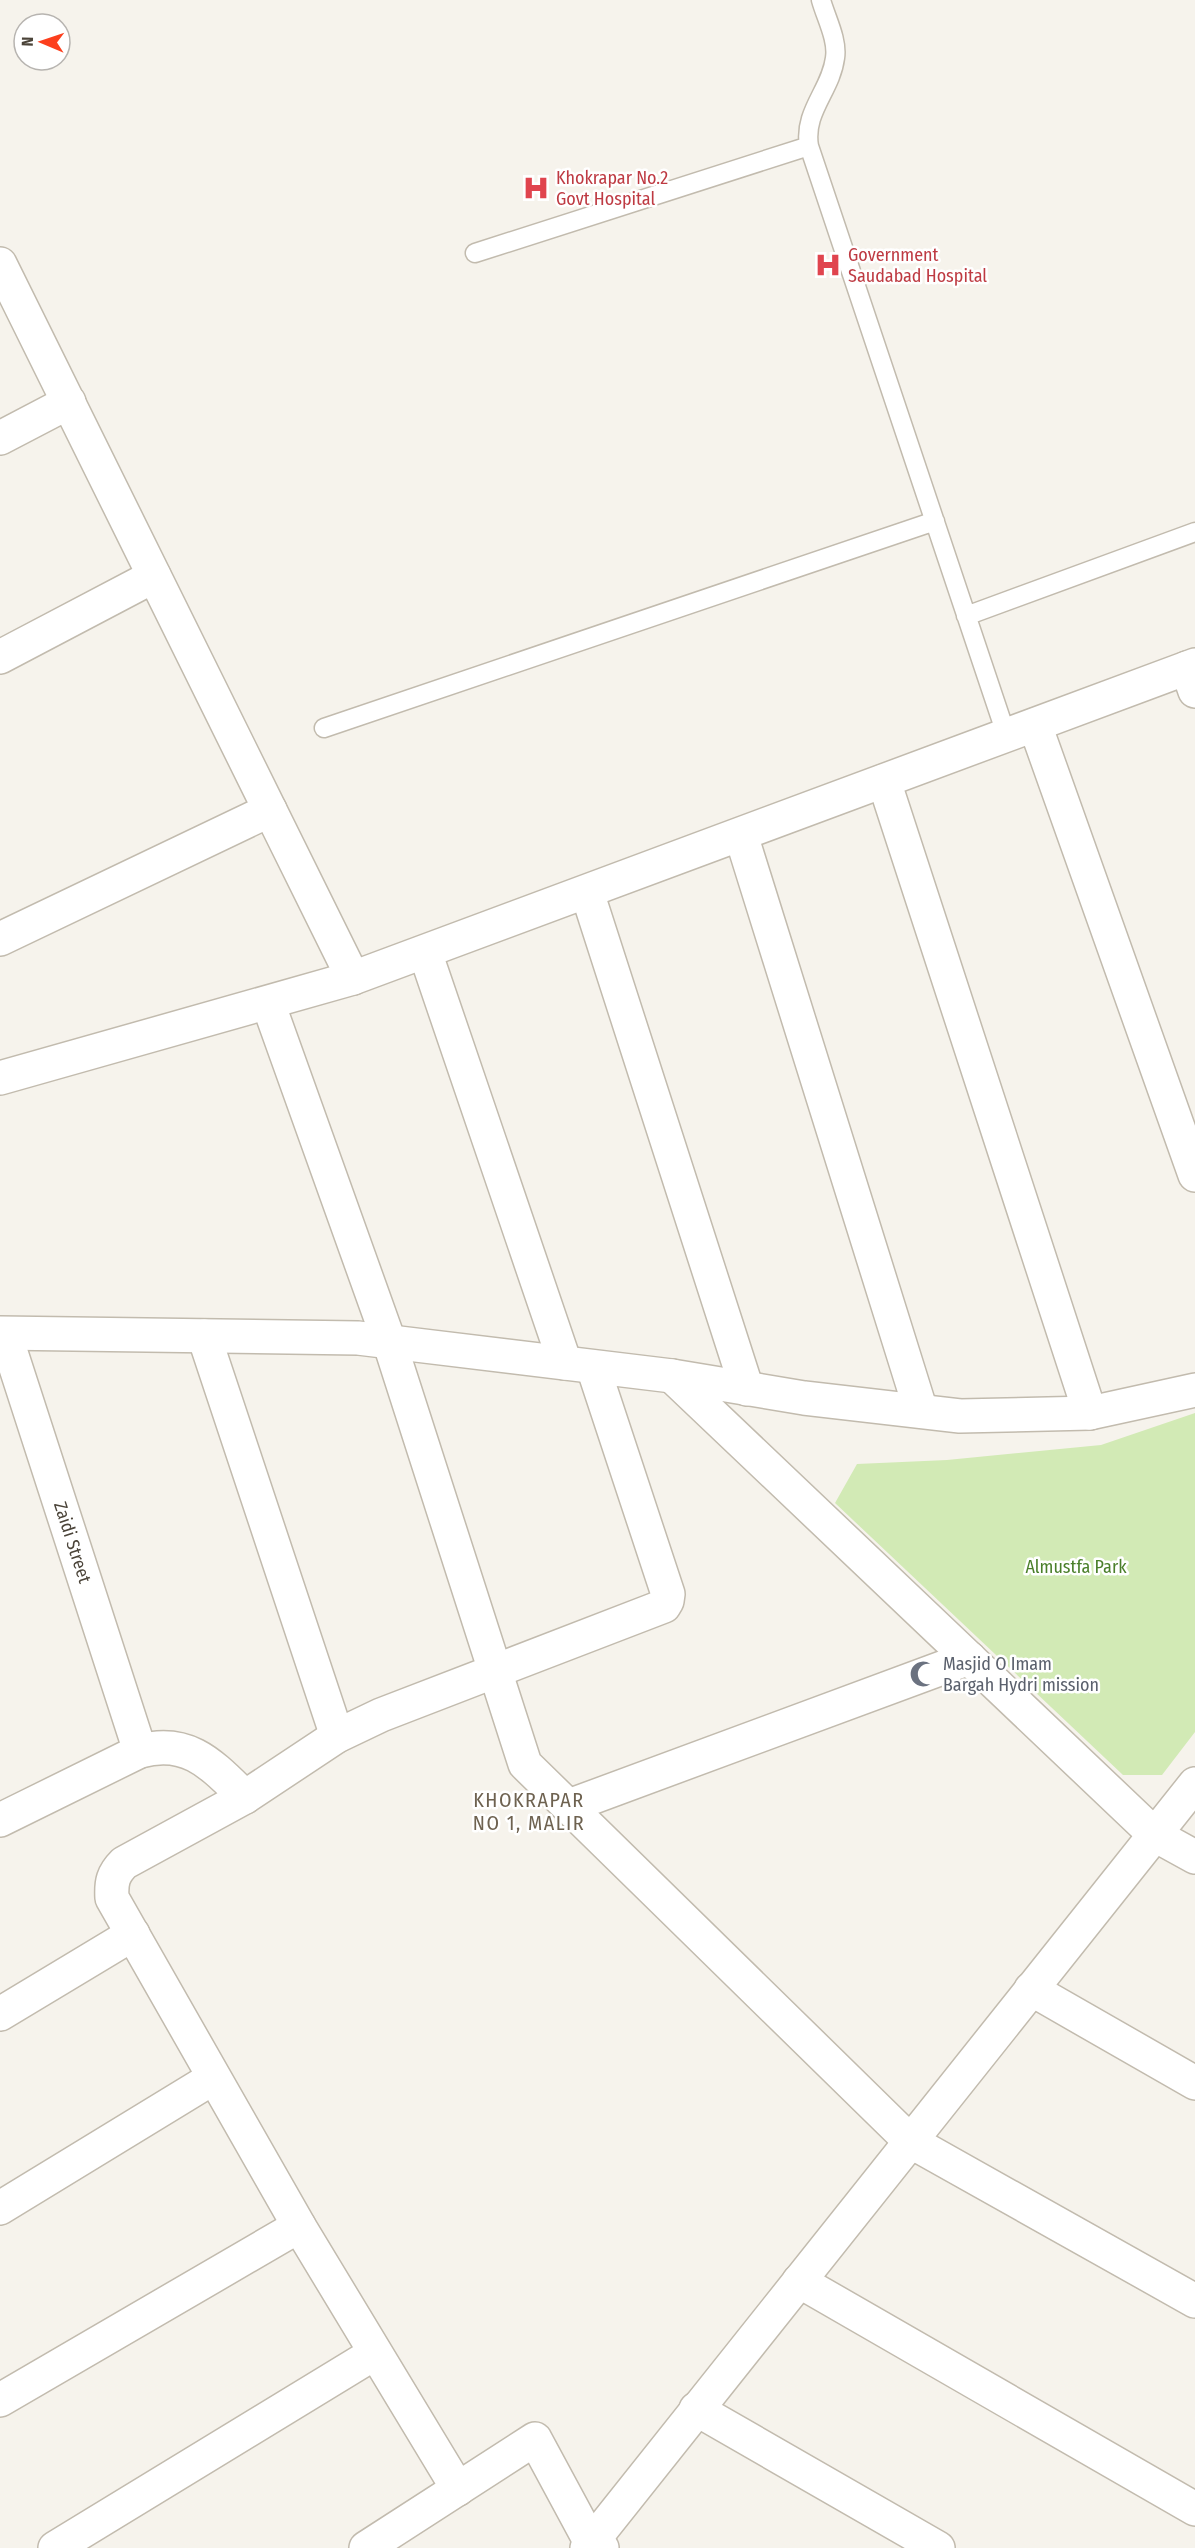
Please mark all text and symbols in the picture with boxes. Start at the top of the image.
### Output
north arrow [12,12,72,72]
text: N [18,36,37,47]
place label: Khokrapar No.2 Govt Hospital [556,167,668,210]
hospital icon: Khokrapar No.2 Govt Hospital [521,173,551,203]
place label: Government Saudabad Hospital [848,244,987,287]
hospital icon: Government Saudabad Hospital [813,250,843,280]
street label: Zaidi Street [49,1499,96,1586]
park label: Almustfa Park [1025,1556,1127,1578]
place label: Masjid O Imam Bargah Hydri mission [943,1653,1099,1696]
mosque icon: Masjid O Imam Bargah Hydri mission [908,1659,938,1689]
district label: KHOKRAPAR NO 1, MALIR [473,1788,585,1835]

